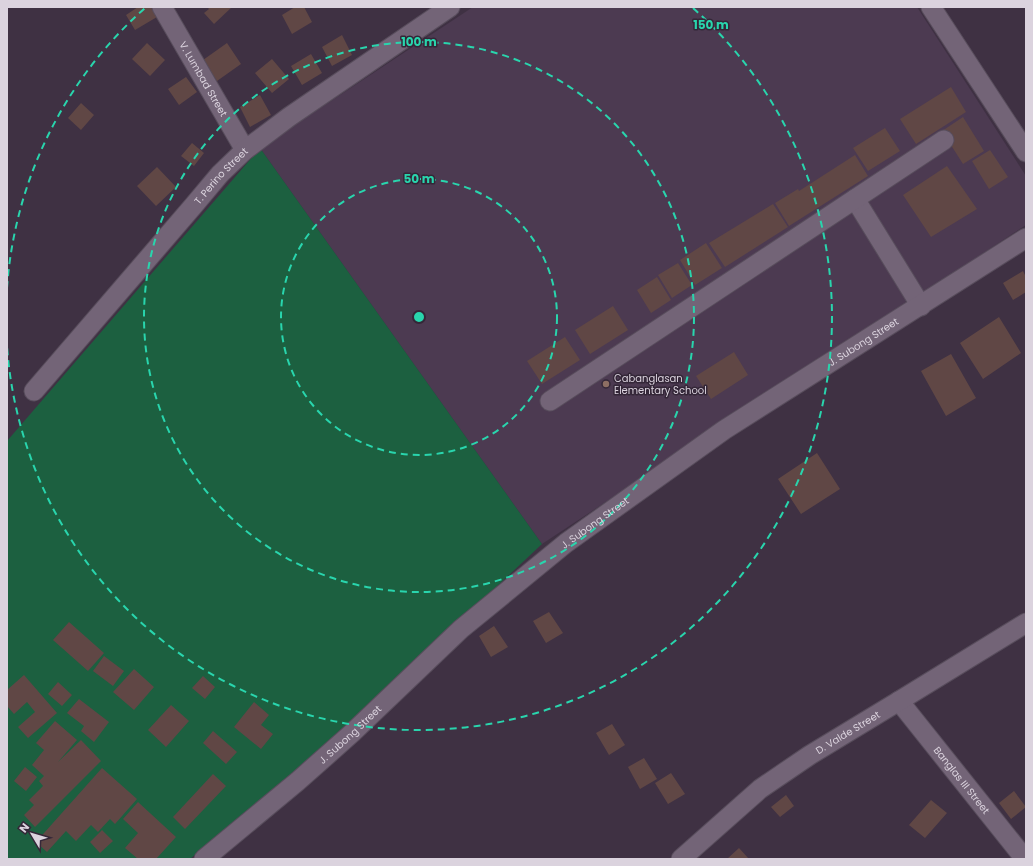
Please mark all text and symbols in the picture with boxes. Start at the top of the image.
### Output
text: 150 m [693,16,729,33]
text: 100 m [401,33,437,50]
street label: V. Lumbad Street [176,38,232,120]
street label: T. Perino Street [190,144,251,207]
text: 50 m [404,170,435,187]
centre of rings [412,310,426,324]
street label: J. Subong Street [825,313,902,369]
place label: Cabanglasan Elementary School [614,371,707,398]
marker: Cabanglasan Elementary School [601,379,611,389]
street label: J. Subong Street [557,493,632,552]
street label: J. Subong Street [315,701,385,767]
street label: D. Valde Street [813,707,883,757]
street label: Banglas III Street [930,743,994,817]
north arrow [12,814,52,854]
text: N [15,820,33,836]

